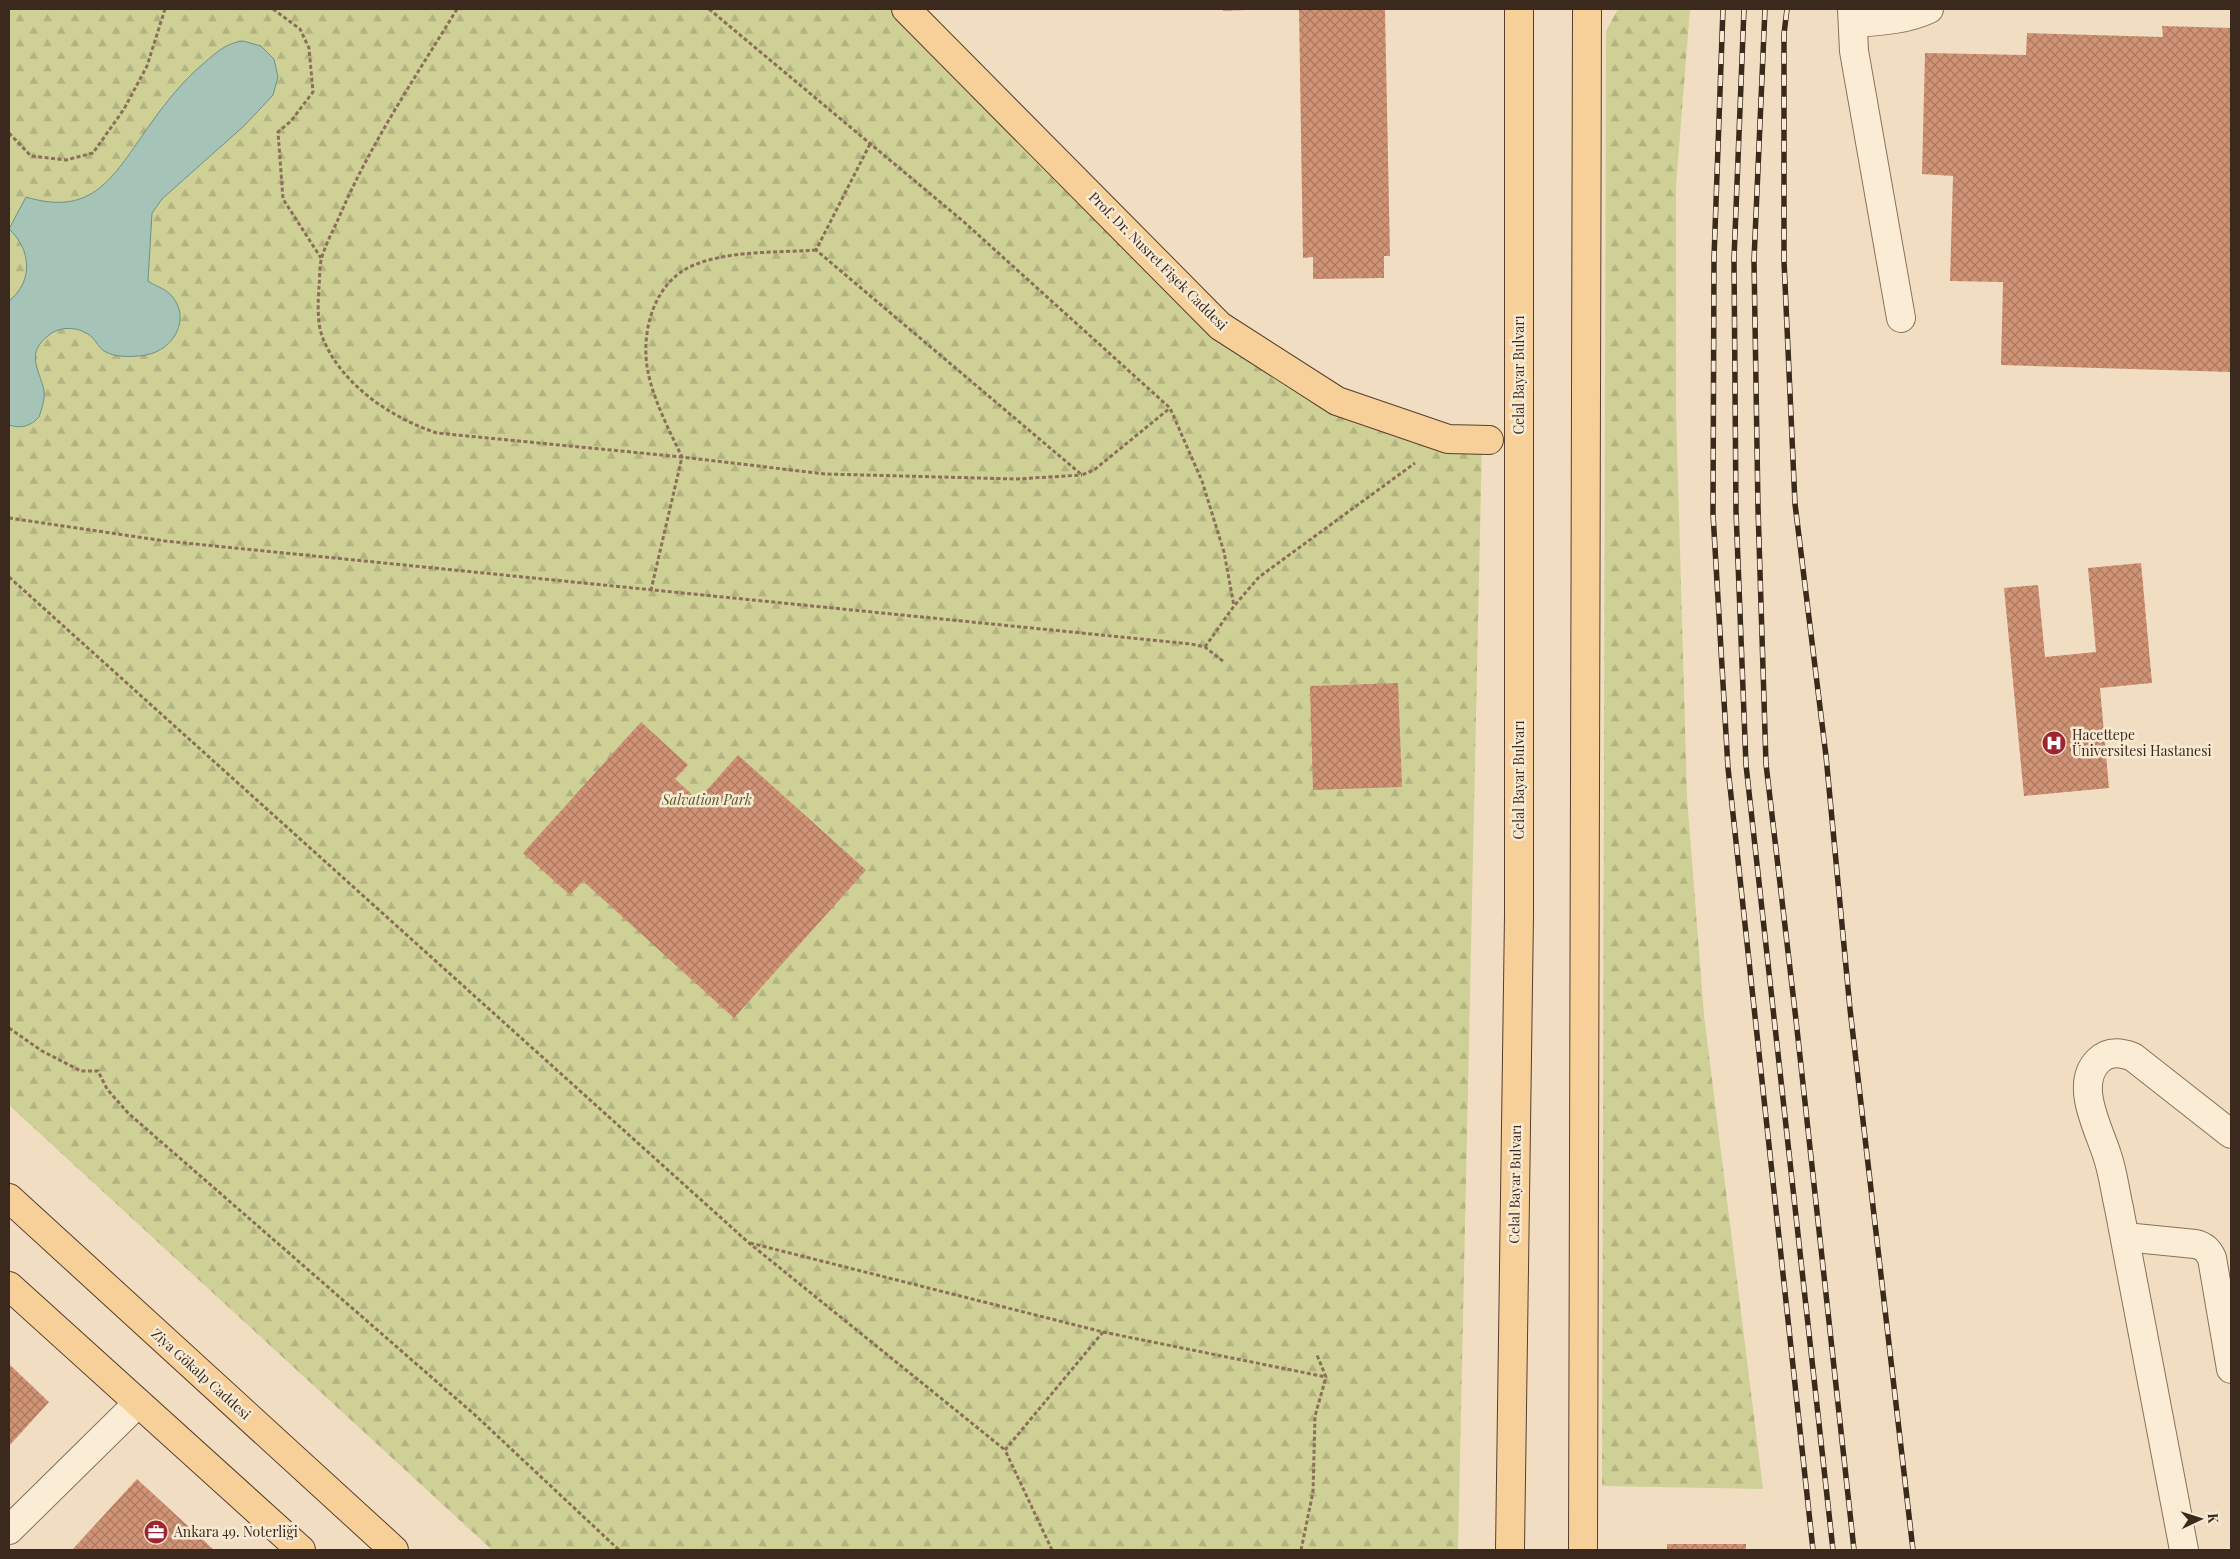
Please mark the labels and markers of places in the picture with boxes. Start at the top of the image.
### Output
place label: Hacettepe Üniversitesi Hastanesi [2072,725,2212,760]
hospital icon: Hacettepe Üniversitesi Hastanesi [2041,730,2067,756]
office icon: Ankara 49. Noterliği [143,1519,169,1545]
place label: Ankara 49. Noterliği [173,1522,298,1541]

